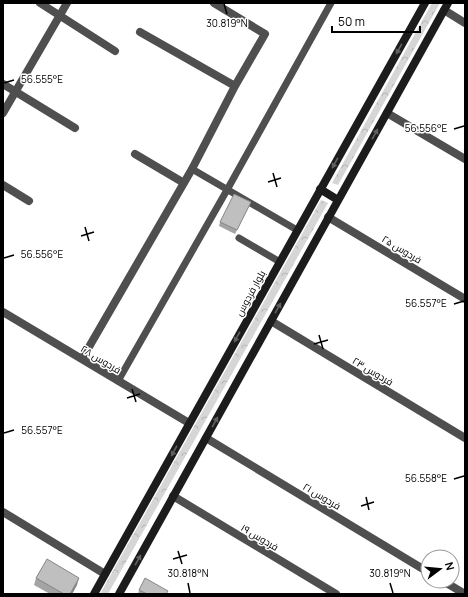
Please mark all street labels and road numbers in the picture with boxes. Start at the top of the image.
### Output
street label: فردوس ۲۵ [379,232,425,266]
street label: بلوار فردوس [232,268,268,318]
street label: فردوس ۲۸ [78,341,124,377]
street label: فردوس ۲۳ [350,353,396,389]
street label: فردوس ۲۱ [300,479,344,513]
street label: فردوس ۱۹ [239,520,281,554]

